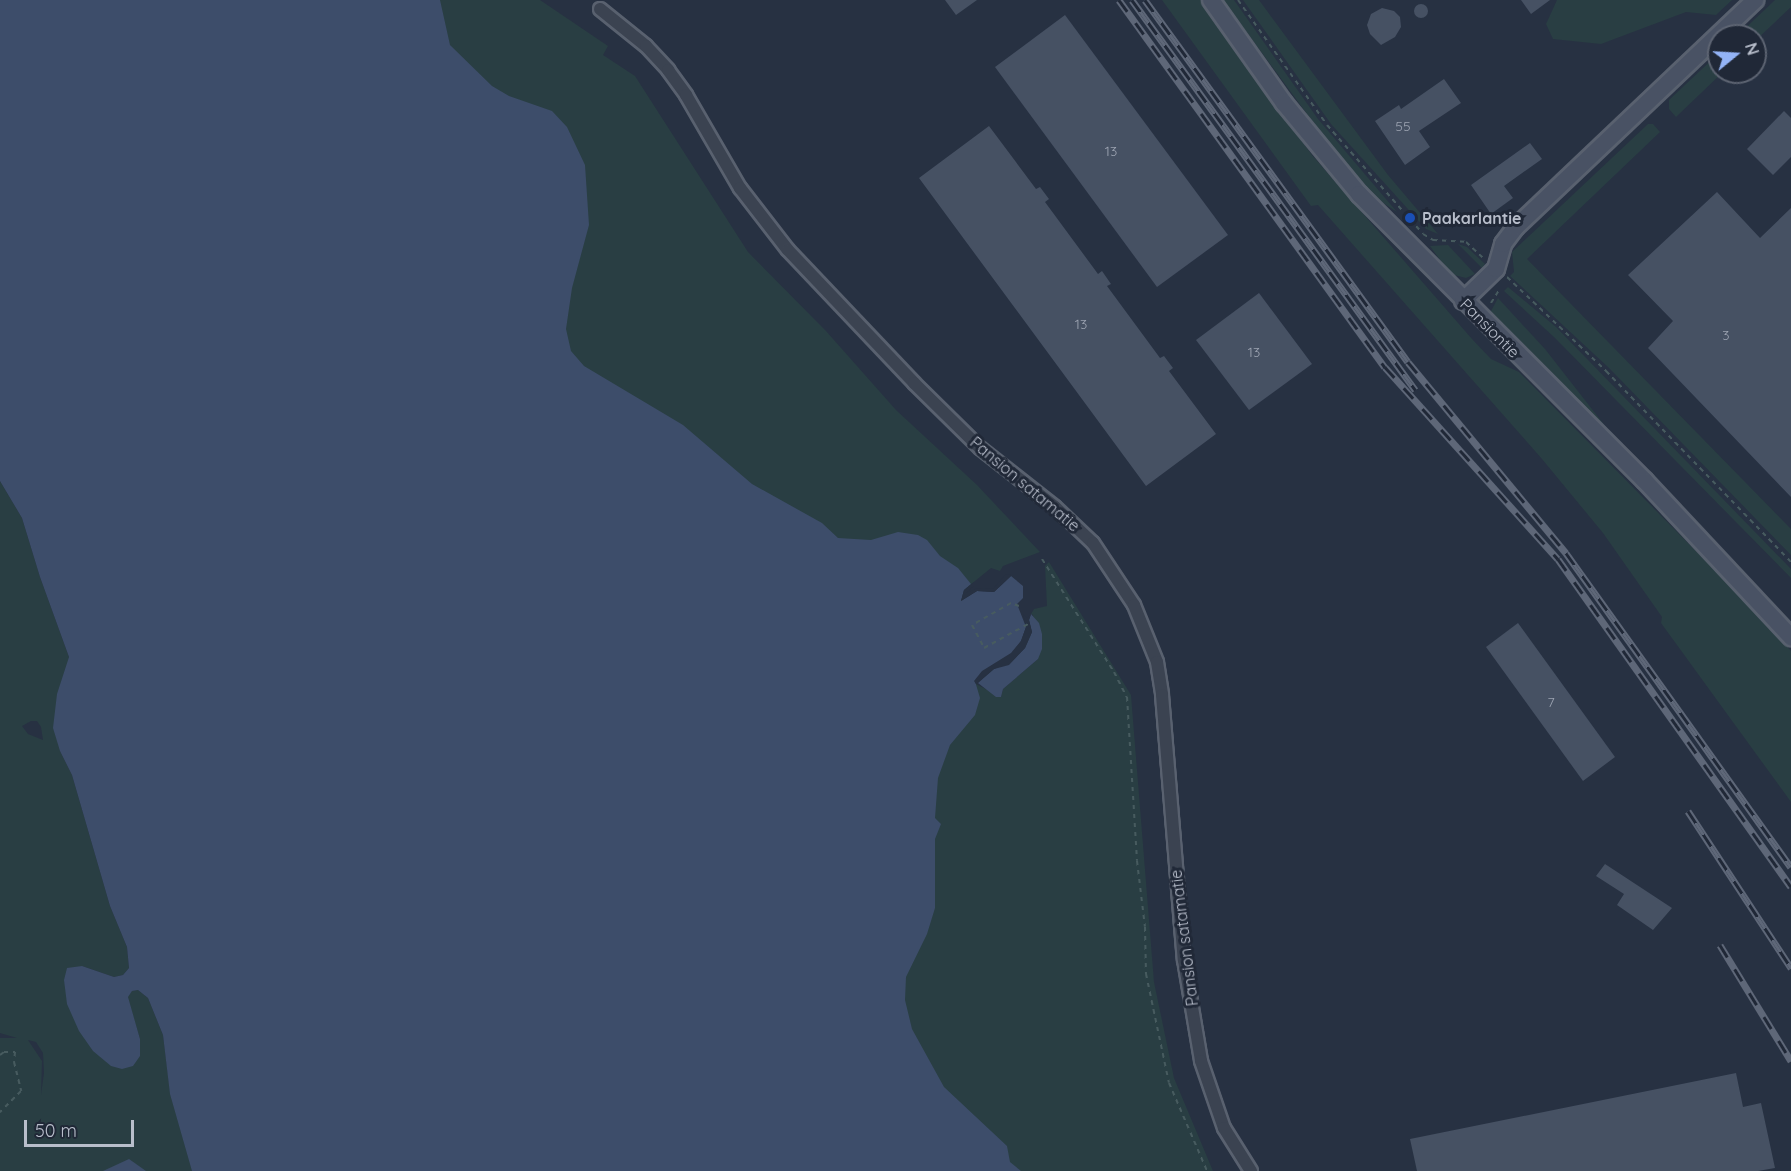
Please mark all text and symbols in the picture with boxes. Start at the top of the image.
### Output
north arrow [1707,24,1767,84]
text: N [1741,40,1764,58]
house number: 55 [1395,118,1411,134]
house number: 13 [1105,143,1117,159]
place label: Paakarlantie [1422,208,1522,228]
marker: Paakarlantie [1403,211,1417,225]
street label: Pansiontie [1456,294,1524,362]
house number: 13 [1075,316,1087,332]
house number: 3 [1722,327,1730,343]
house number: 13 [1248,344,1260,360]
street label: Pansion satamatie [966,433,1084,535]
house number: 7 [1547,694,1555,710]
street label: Pansion satamatie [1166,869,1202,1007]
scale bar [27,1108,136,1146]
text: 50 m [35,1119,77,1142]

